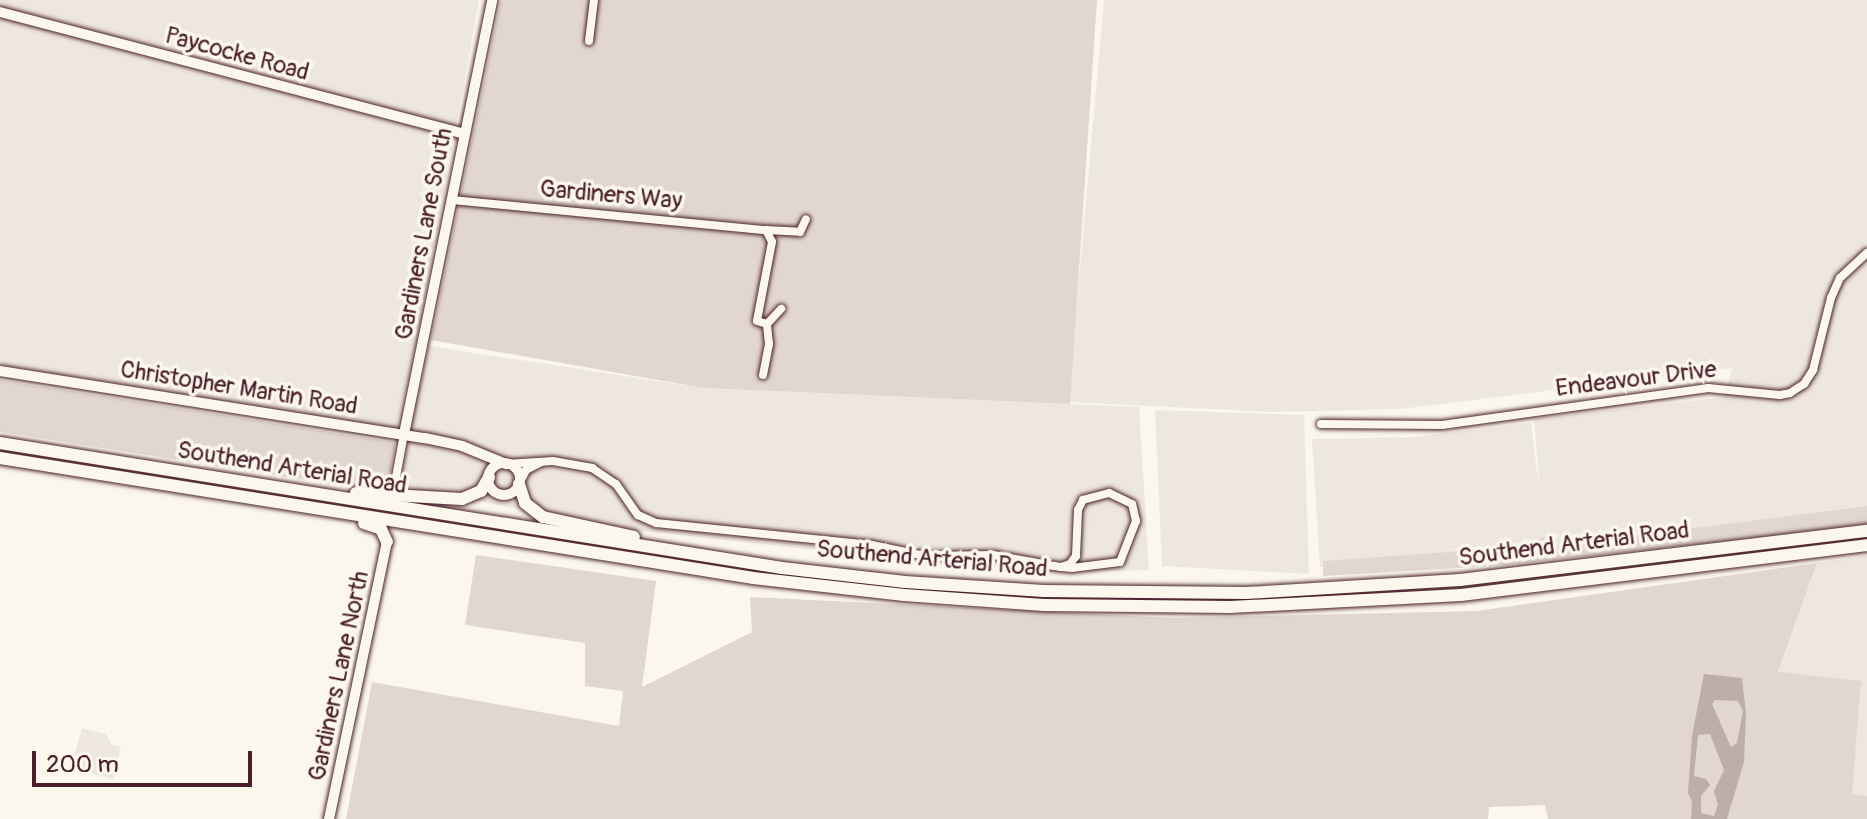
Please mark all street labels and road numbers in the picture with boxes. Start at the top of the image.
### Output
street label: Paycocke Road [162,21,312,87]
street label: Gardiners Lane South [389,126,459,342]
street label: Gardiners Way [539,174,683,216]
street label: Christopher Martin Road [118,355,360,421]
street label: Endeavour Drive [1554,355,1718,403]
street label: Southend Arterial Road [175,436,409,500]
street label: Southend Arterial Road [1457,516,1691,572]
street label: Southend Arterial Road [815,535,1049,583]
street label: Gardiners Lane North [303,568,375,784]

